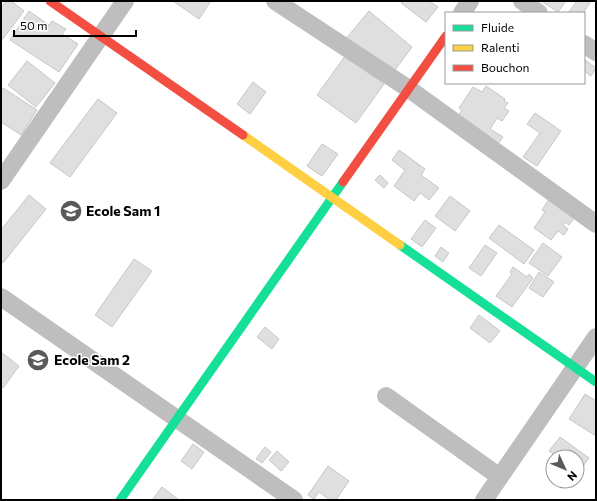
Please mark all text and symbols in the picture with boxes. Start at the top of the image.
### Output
scale bar [14,12,136,38]
legend [445,12,585,84]
text: 50 m [20,18,48,32]
text: Fluide [481,20,514,34]
text: Ralenti [481,40,520,54]
text: Bouchon [481,60,529,74]
school or university icon: Ecole Sam 1 [58,198,84,224]
place label: Ecole Sam 1 [86,202,160,219]
school or university icon: Ecole Sam 2 [25,347,51,373]
place label: Ecole Sam 2 [54,351,130,368]
north arrow [545,449,585,489]
text: N [565,469,580,484]

